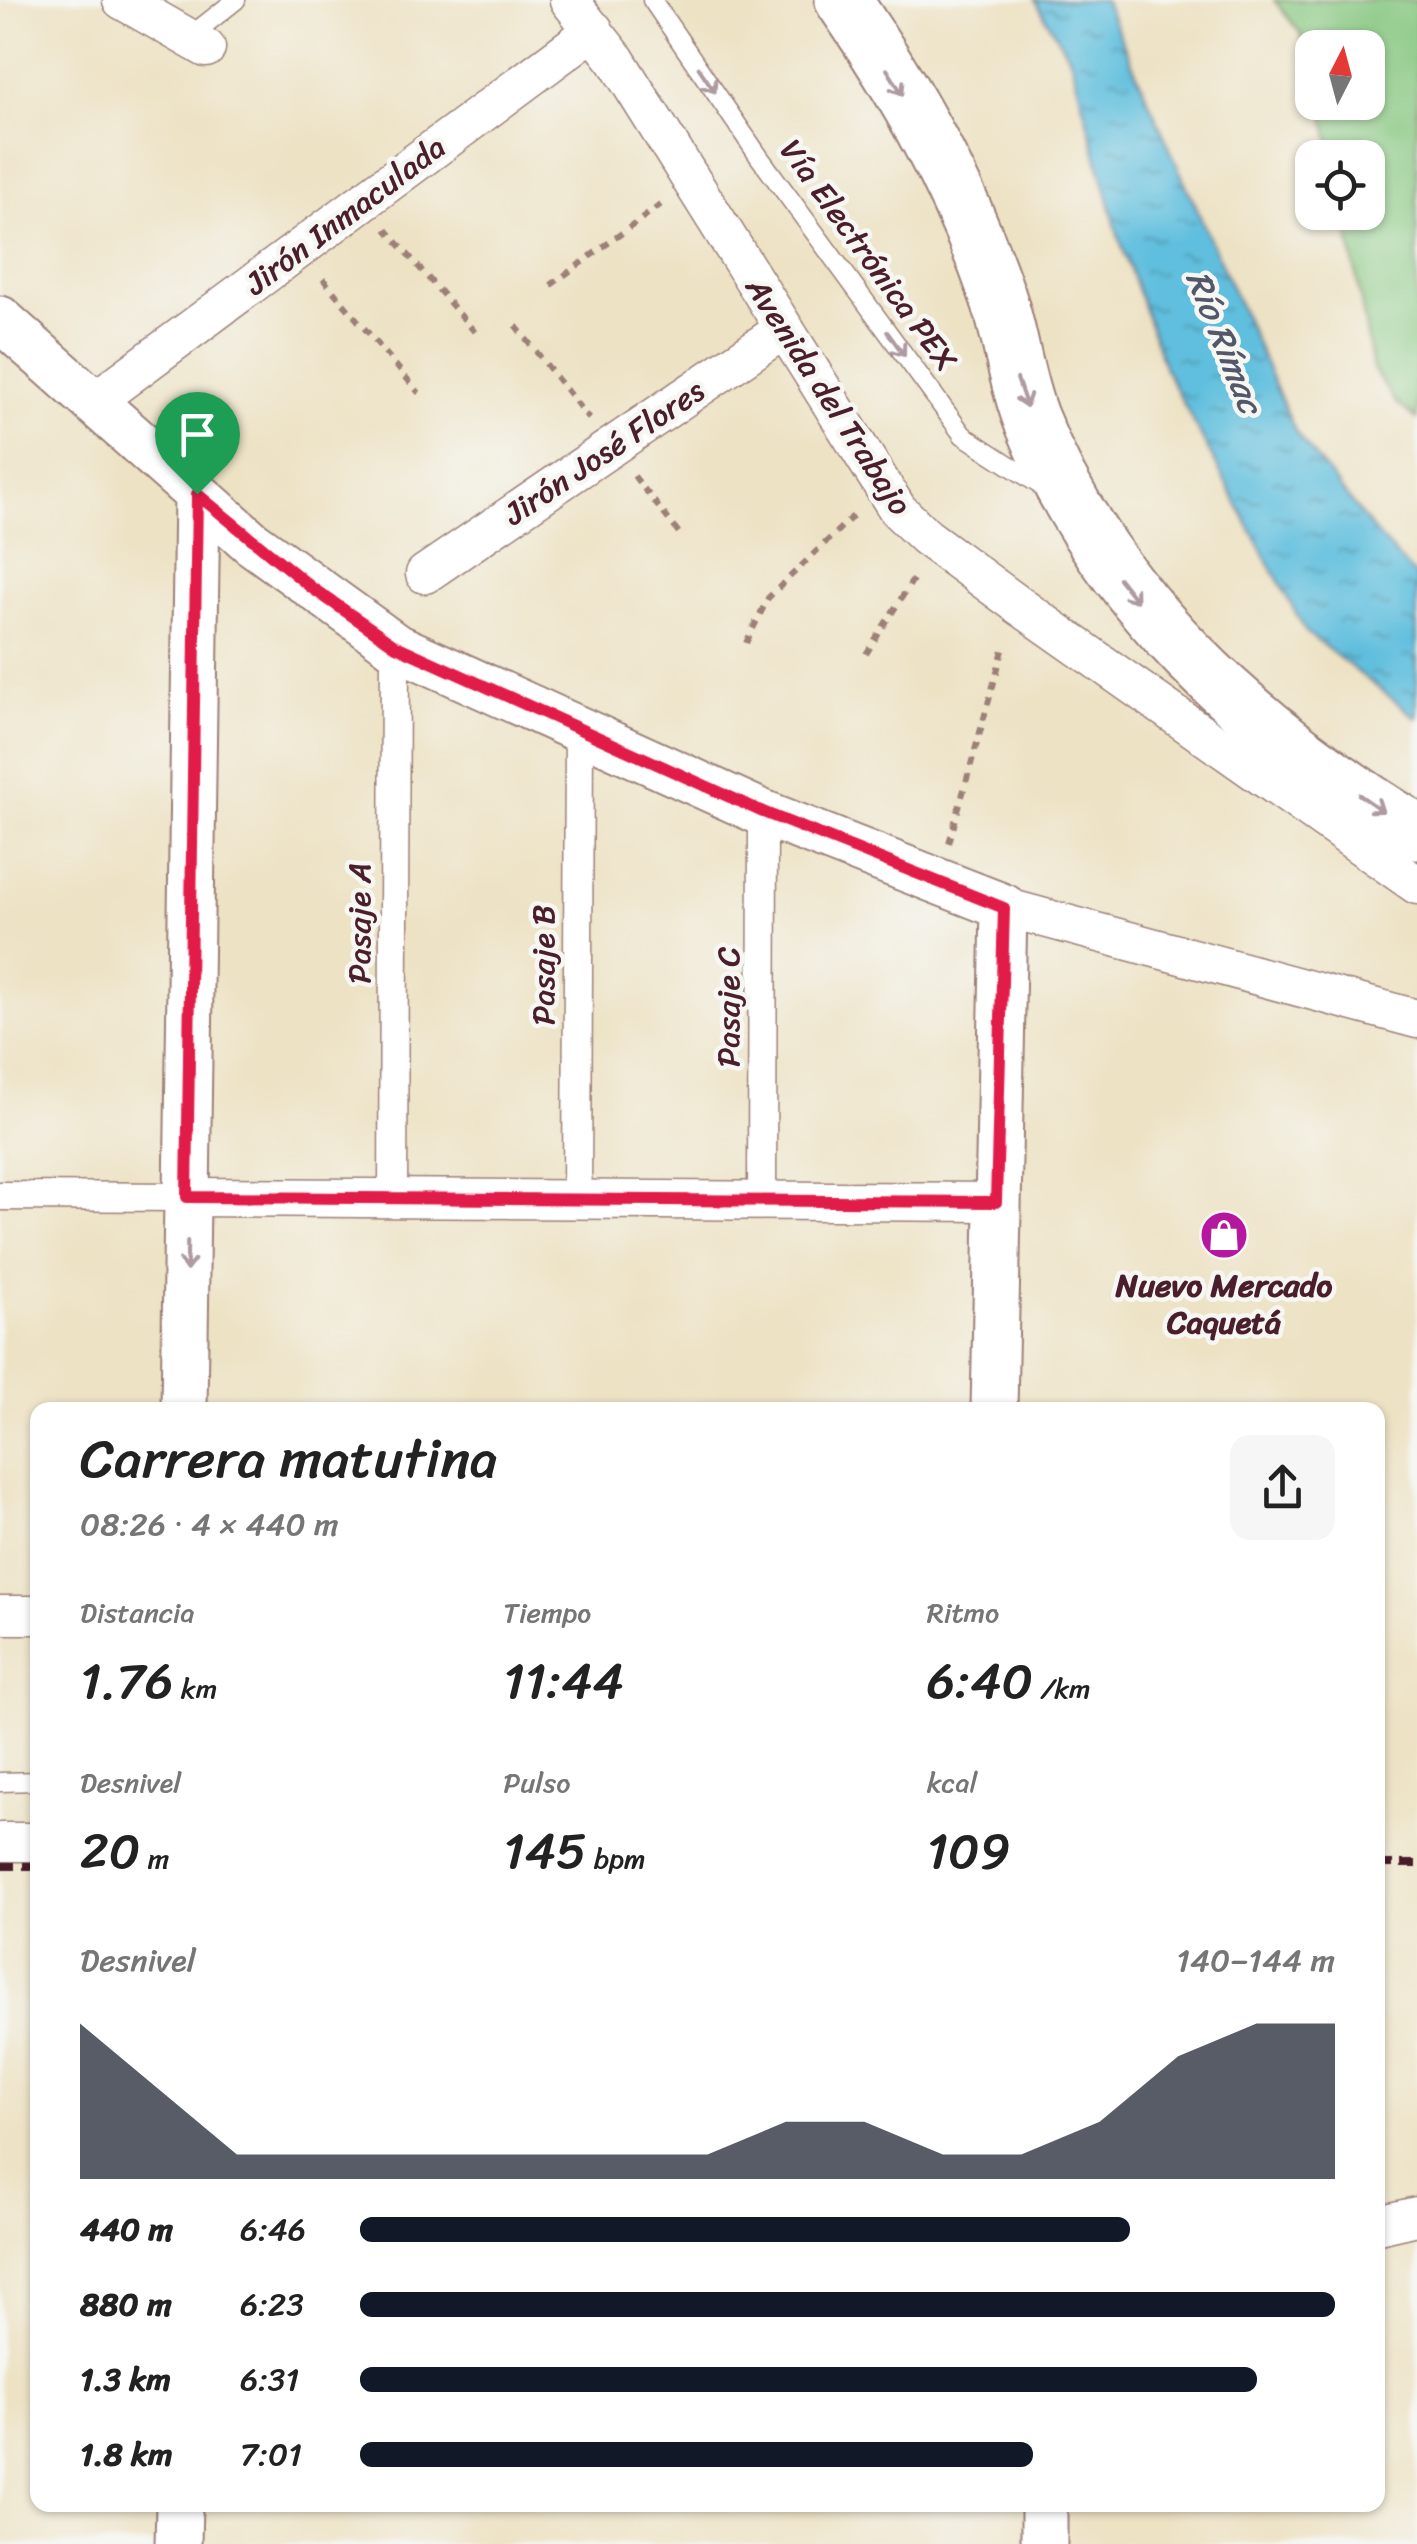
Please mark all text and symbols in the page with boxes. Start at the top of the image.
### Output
north arrow [1295,30,1385,120]
map controls [1295,30,1385,230]
one-way arrow [696,66,717,94]
one-way arrow [885,67,905,96]
street label: Jirón Inmaculada [231,120,459,311]
street label: Vía Electrónica PEX [764,127,973,384]
button: locate [1295,140,1385,230]
water label: Río Rímac [1168,261,1283,426]
street label: Avenida del Trabajo [729,264,928,527]
one-way arrow [886,330,907,357]
street label: Jirón José Flores [491,364,717,542]
one-way arrow [1015,377,1033,409]
pin [155,392,240,495]
icon: arrive [170,407,225,462]
one-way arrow [1117,576,1139,602]
one-way arrow [1357,792,1385,813]
street label: Pasaje A [331,862,388,984]
street label: Pasaje B [515,905,572,1025]
street label: Pasaje C [700,947,757,1067]
shop icon: Nuevo Mercado Caquetá [1198,1209,1250,1261]
one-way arrow [177,1240,196,1272]
place label: Nuevo Mercado Caquetá [1115,1257,1332,1351]
text: Carrera matutina [80,1410,498,1507]
button: share [1230,1435,1335,1540]
text: 08:26 · 4 × 440 m [80,1496,339,1553]
text: Distancia [80,1588,195,1637]
text: Tiempo [503,1588,591,1637]
text: Ritmo [927,1588,999,1637]
text: 1.76 [80,1637,174,1726]
text: 11:44 [503,1637,624,1726]
text: 6:40 [927,1637,1033,1726]
text: km [174,1664,217,1713]
text: /km [1033,1664,1091,1713]
text: Desnivel [80,1758,181,1807]
text: Pulso [503,1758,570,1807]
text: kcal [927,1758,978,1807]
text: 20 [80,1807,140,1896]
text: 145 [503,1807,587,1896]
text: 109 [927,1807,1010,1896]
text: m [140,1834,169,1883]
text: bpm [587,1834,646,1883]
text: Desnivel [80,1932,196,1989]
text: 140–144 m [1176,1932,1335,1989]
text: 440 m [80,2201,173,2258]
text: 6:46 [240,2201,306,2258]
text: 880 m [80,2276,172,2333]
text: 6:23 [240,2276,304,2333]
text: 1.3 km [80,2351,171,2408]
text: 6:31 [240,2351,299,2408]
text: 1.8 km [80,2426,173,2483]
text: 7:01 [240,2426,302,2483]

